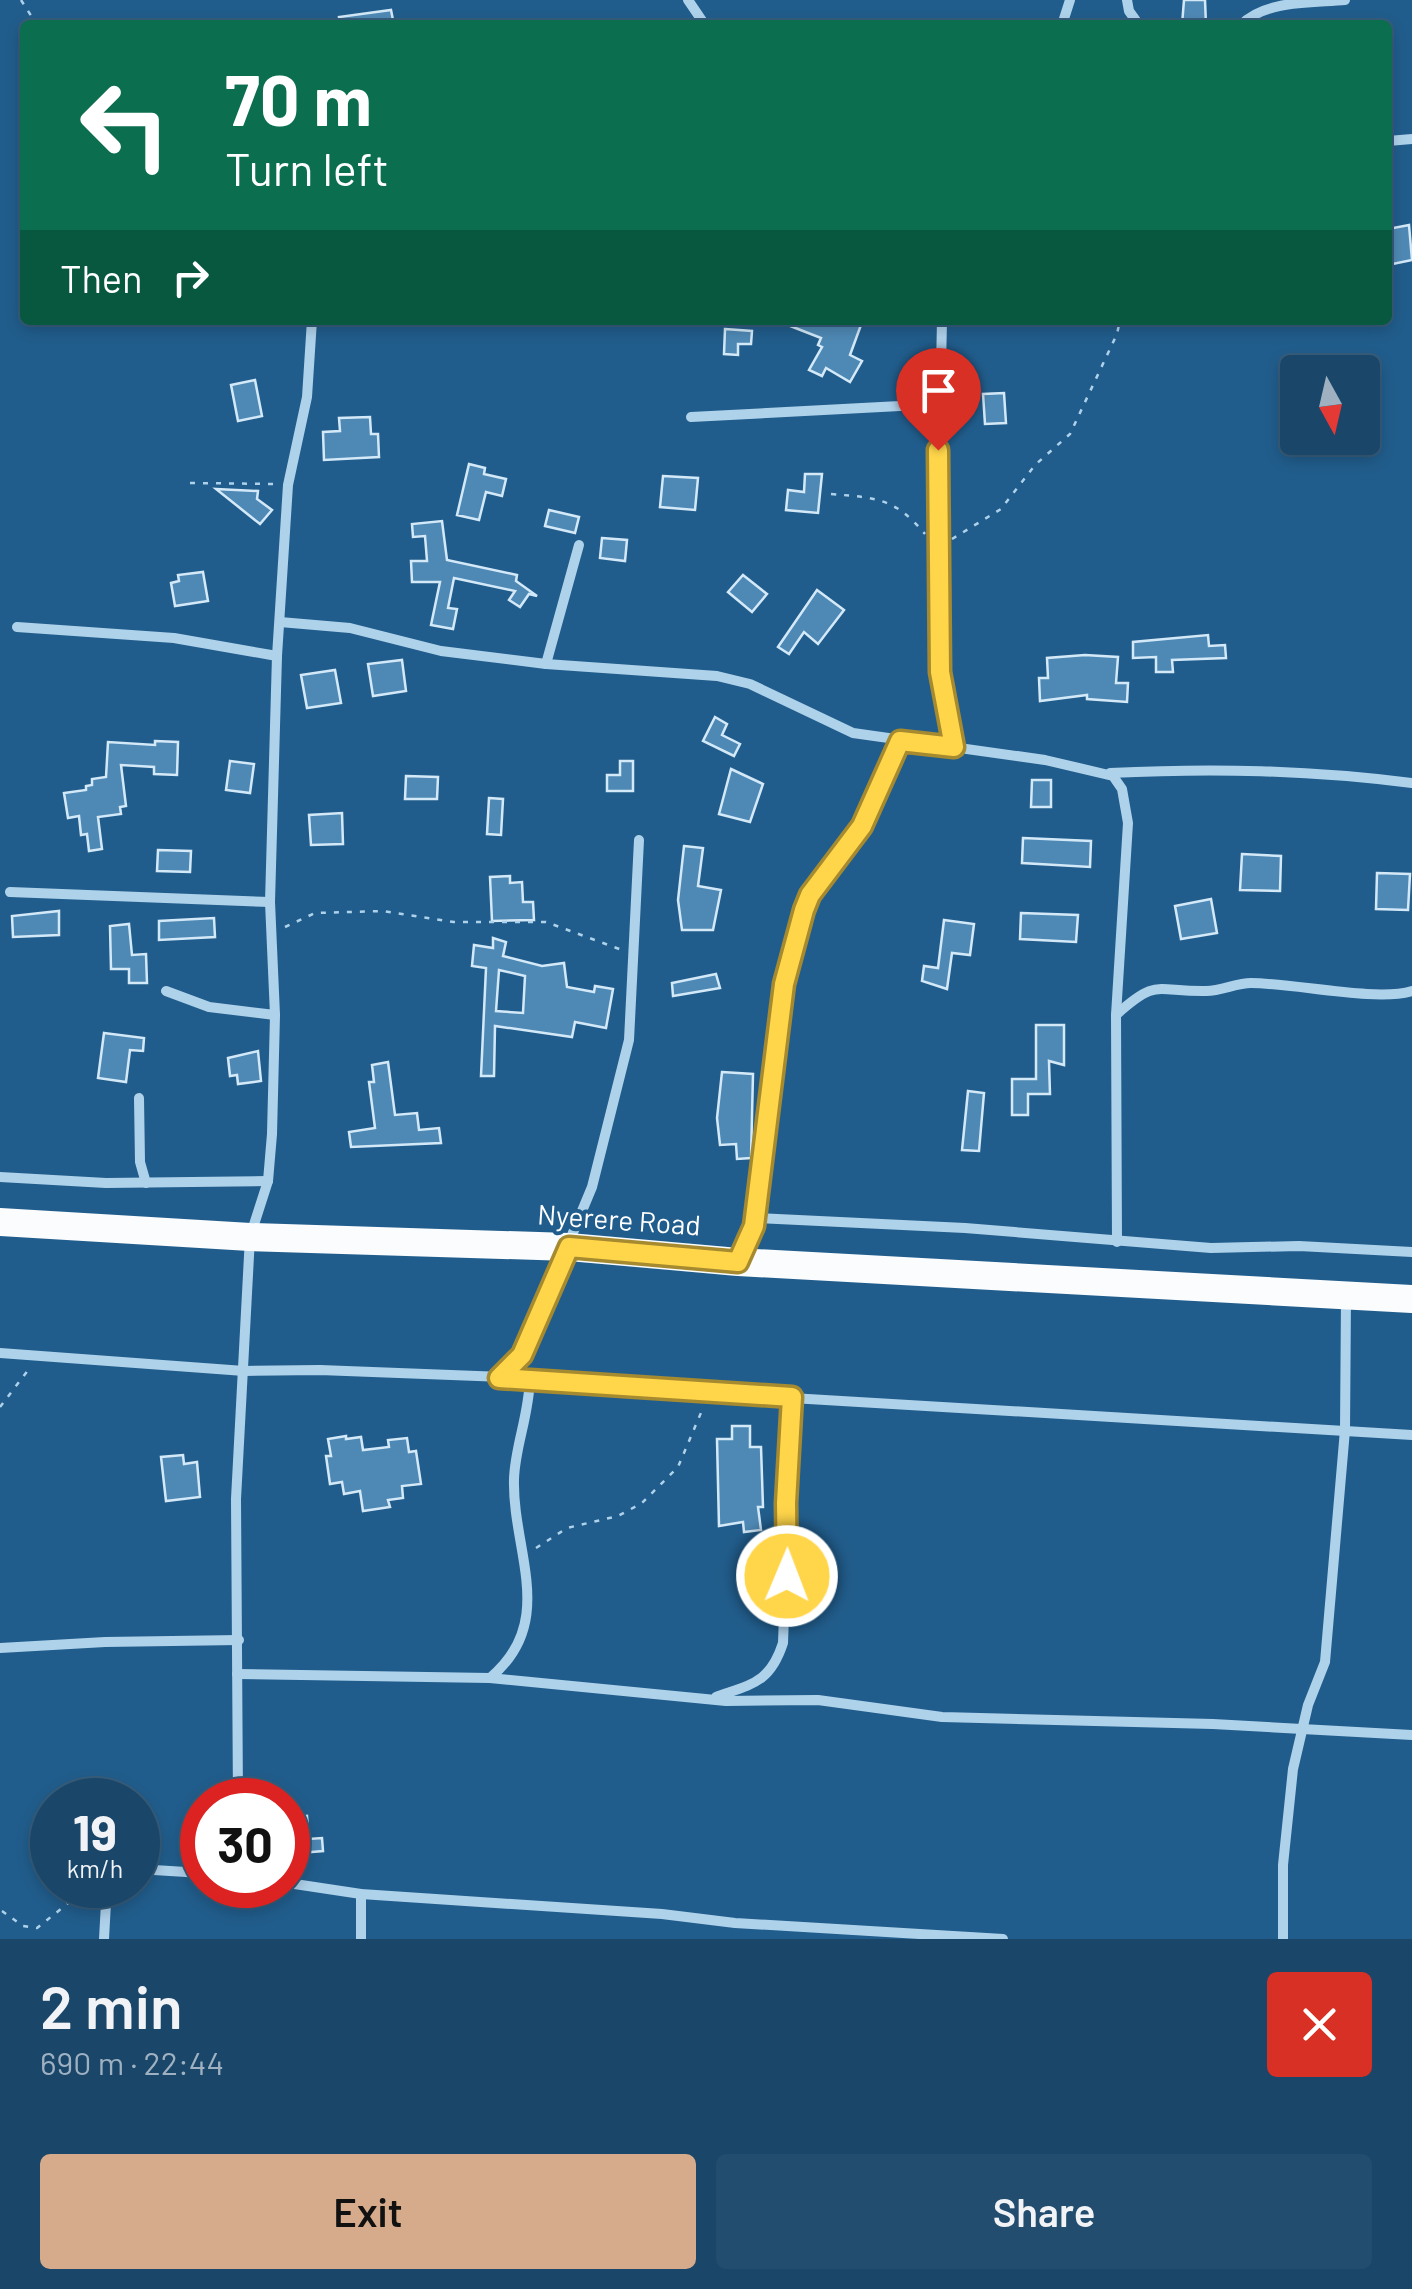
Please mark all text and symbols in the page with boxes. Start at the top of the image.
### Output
text: 70 m [225,56,372,140]
icon: left [60,60,190,190]
text: Turn left [225,141,389,195]
icon: right [163,250,218,305]
text: Then [60,255,143,301]
pin [896,348,981,451]
north arrow [1280,355,1380,455]
map controls [1280,355,1380,455]
icon: arrive [911,363,966,418]
street label: Nyerere Road [536,1196,702,1242]
position arrow [735,1524,839,1628]
speed limit sign: 30 [180,1778,310,1908]
text: 19 [73,1801,117,1861]
text: km/h [67,1853,123,1883]
text: 2 min [40,1969,183,2041]
button: close [1267,1972,1372,2077]
text: 690 m · 22:44 [40,2043,224,2081]
button: Exit [40,2154,696,2269]
button: Share [716,2154,1372,2269]

